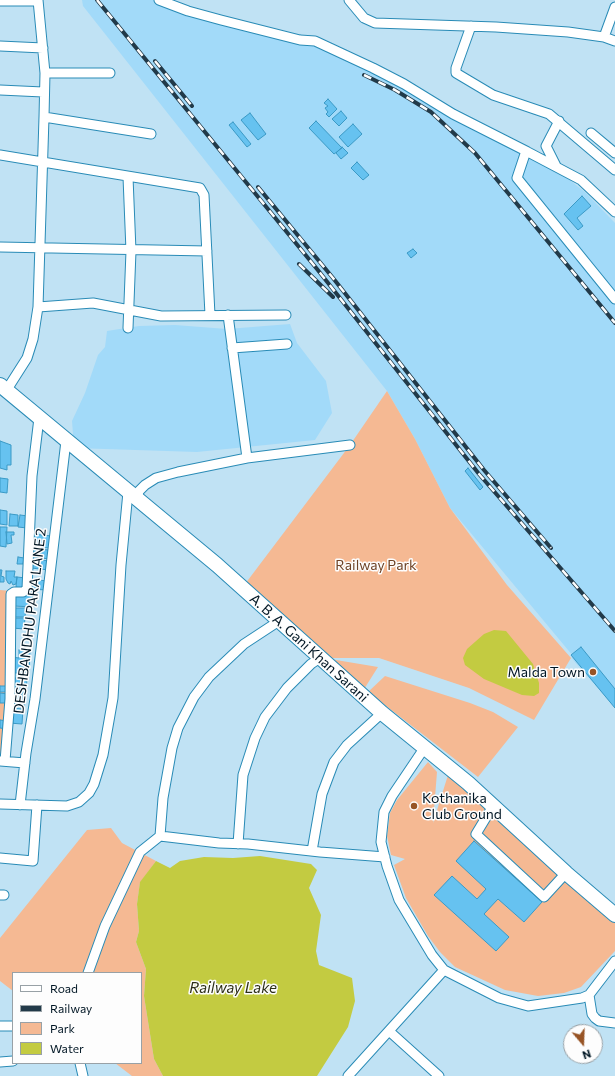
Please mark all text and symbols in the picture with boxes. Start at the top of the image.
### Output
street label: DESHBANDHU PARA LANE 2 [10,527,50,715]
park label: Railway Park [335,557,417,573]
street label: A. B. A. Gani Khan Sarani [246,590,372,706]
place label: Malda Town [508,664,585,680]
marker: Malda Town [588,667,598,677]
place label: Kothanika Club Ground [422,790,502,822]
marker: Kothanika Club Ground [409,801,419,811]
legend [12,972,142,1064]
water label: Railway Lake [189,979,277,997]
text: Road [50,981,78,995]
text: Railway [50,1001,92,1015]
text: Park [50,1021,75,1035]
north arrow [563,1024,603,1064]
text: Water [50,1041,84,1055]
text: N [581,1047,593,1062]

